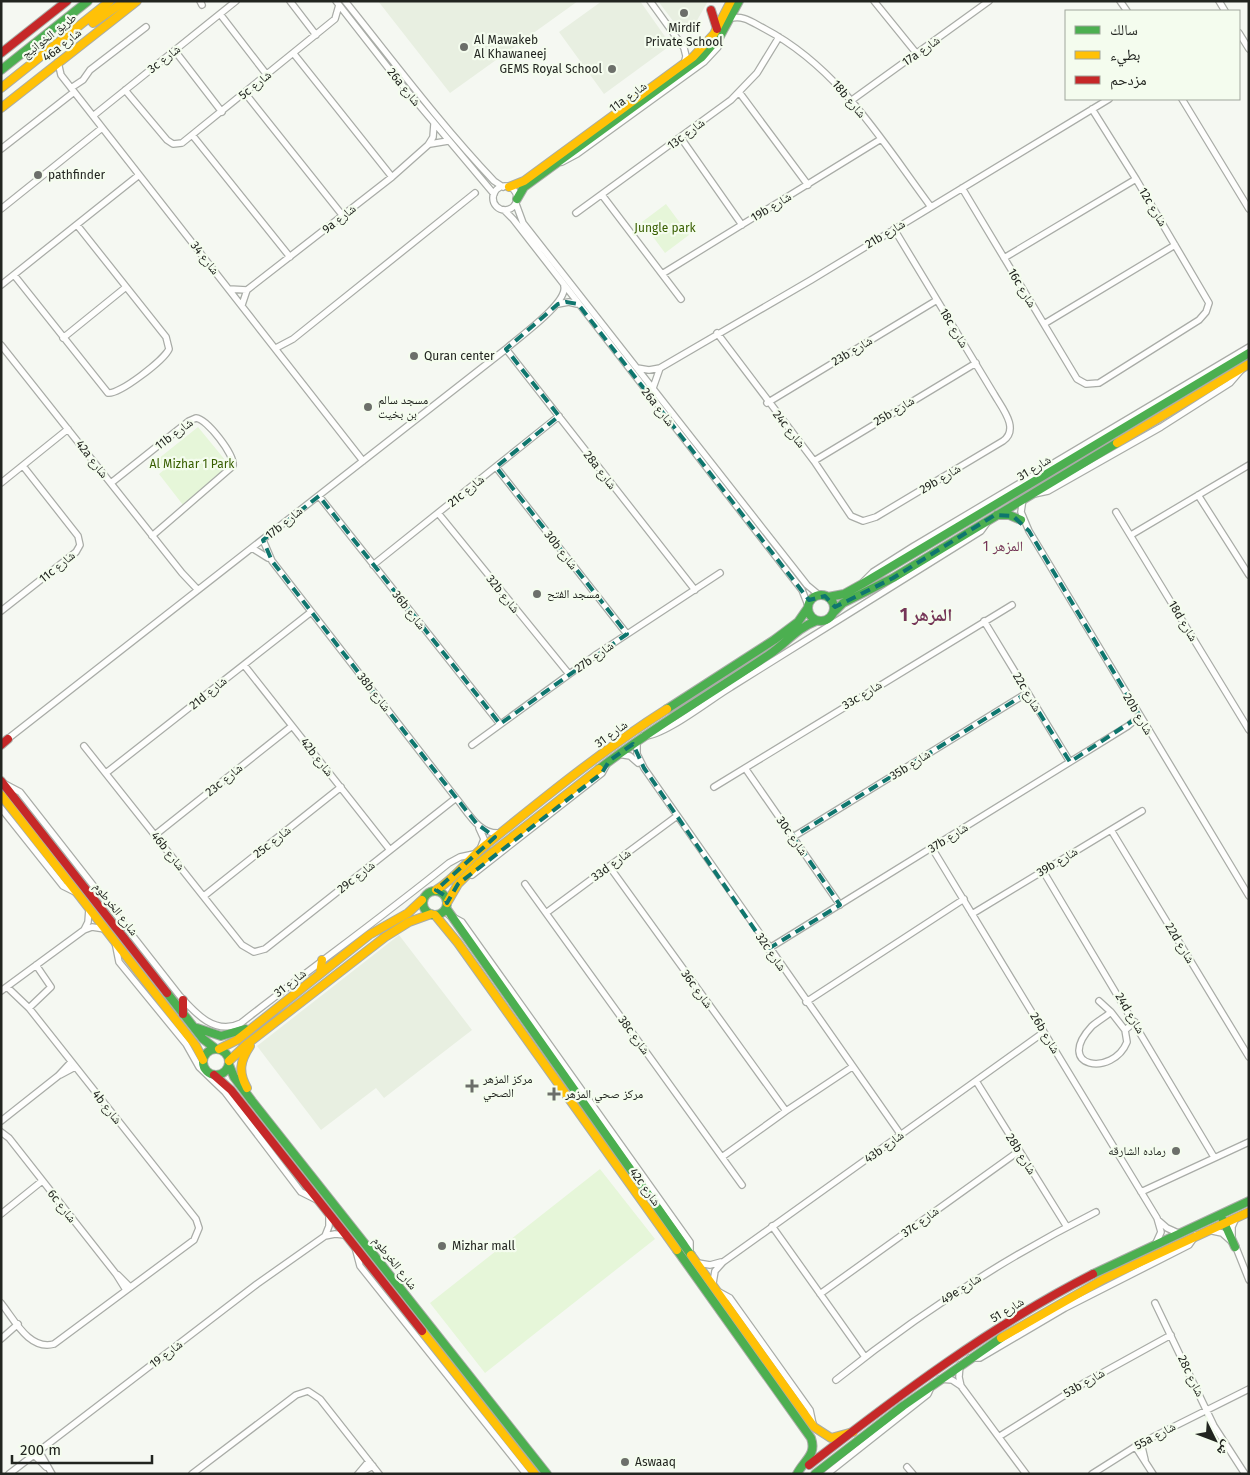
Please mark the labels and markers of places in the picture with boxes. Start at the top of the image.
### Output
marker: Mirdif Private School [678,7,690,19]
place label: Mirdif Private School [645,21,723,49]
place label: Al Mawakeb Al Khawaneej [474,33,547,61]
marker: Al Mawakeb Al Khawaneej [458,41,470,53]
place label: GEMS Royal School [499,62,602,76]
marker: GEMS Royal School [606,63,618,75]
place label: pathfinder [48,168,106,182]
marker: pathfinder [32,169,44,181]
place label: Quran center [424,349,495,363]
marker: Quran center [408,350,420,362]
place label: مسجد سالم بن بخيت [378,393,428,421]
marker: مسجد سالم بن بخيت [362,401,374,413]
place label: مسجد الفتح [547,587,600,601]
marker: مسجد الفتح [531,588,543,600]
place label: مركز المزهر الصحي [482,1072,532,1103]
marker: مركز المزهر الصحي [465,1079,479,1093]
marker: مركز صحي المزهر [547,1087,561,1101]
place label: مركز صحي المزهر [564,1087,643,1104]
place label: رماده الشارقه [1108,1144,1166,1158]
marker: رماده الشارقه [1170,1145,1182,1157]
place label: Mizhar mall [452,1239,516,1253]
marker: Mizhar mall [436,1240,448,1252]
place label: Aswaaq [635,1455,676,1469]
marker: Aswaaq [619,1456,631,1468]

